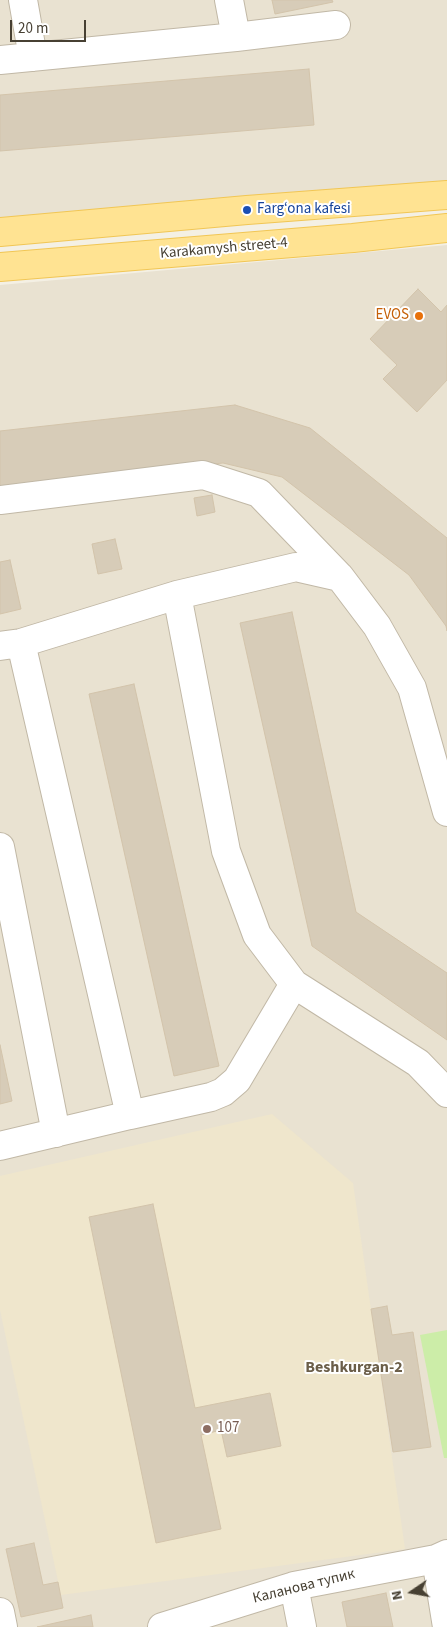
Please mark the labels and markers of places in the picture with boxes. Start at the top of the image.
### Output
place label: Farg‘ona kafesi [257,201,351,219]
marker: Farg‘ona kafesi [241,204,253,216]
place label: EVOS [376,307,409,325]
marker: EVOS [413,310,425,322]
place label: 107 [217,1420,239,1438]
marker: 107 [201,1423,213,1435]

